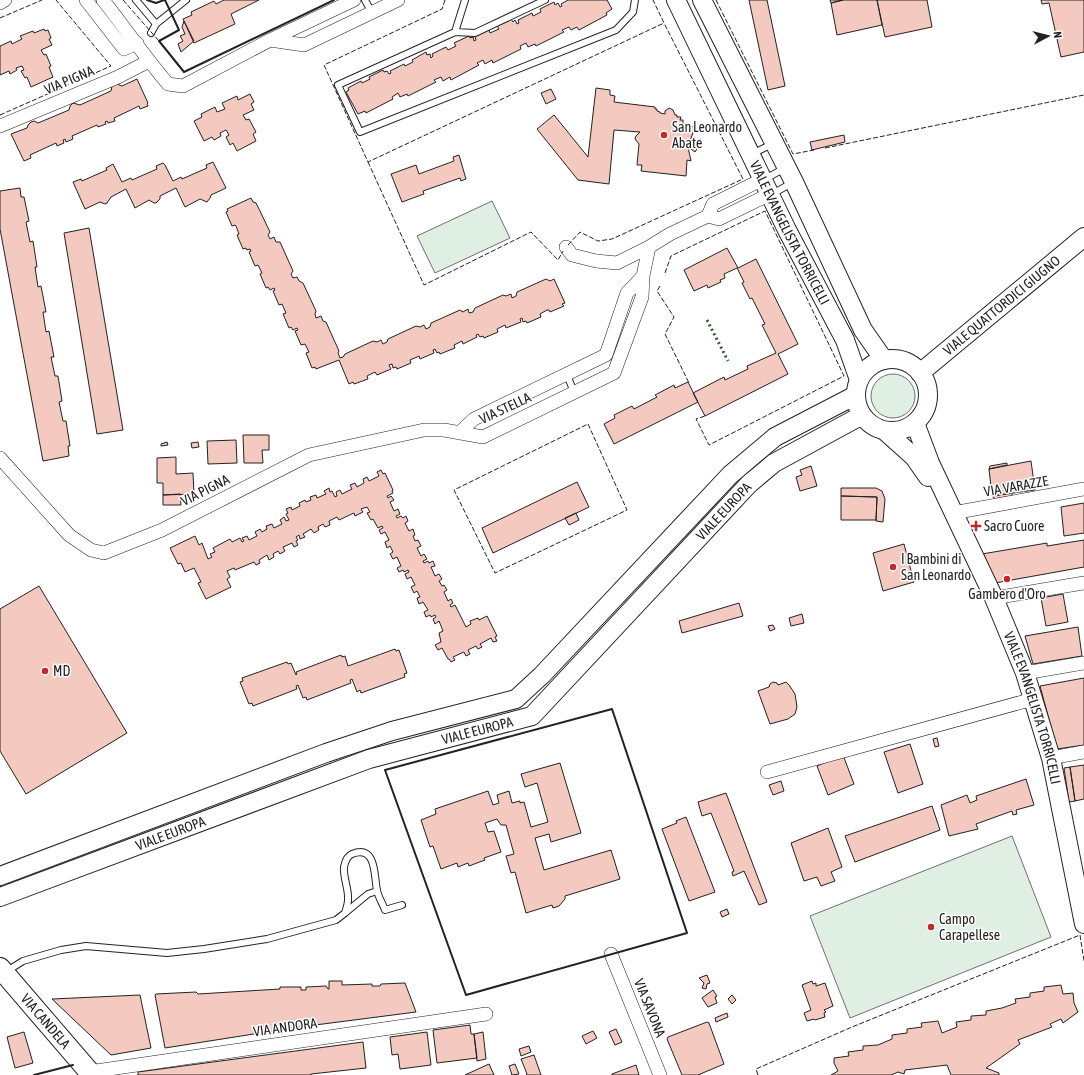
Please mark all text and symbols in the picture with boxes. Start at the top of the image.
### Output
north arrow [1028,16,1068,56]
text: N [1052,31,1064,39]
street label: VIA PIGNA [42,62,96,98]
place label: San Leonardo Abate [672,119,742,151]
marker: San Leonardo Abate [659,130,669,140]
street label: VIALE EVANGELISTA TORRICELLI [747,158,833,307]
street label: VIALE QUATTORDICI GIUGNO [940,252,1063,358]
street label: VIA STELLA [477,389,533,427]
street label: VIA PIGNA [178,471,232,509]
street label: VIA VARAZZE [983,472,1049,500]
street label: VIALE EUROPA [693,479,754,543]
place label: Sacro Cuore [984,518,1044,534]
marker: Sacro Cuore [971,521,981,531]
place label: I Bambini di San Leonardo [901,551,971,583]
marker: I Bambini di San Leonardo [888,562,898,572]
marker: Gambero d'Oro [1002,574,1012,584]
place label: Gambero d'Oro [968,586,1046,602]
street label: VIALE EVANGELISTA TORRICELLI [1001,629,1064,786]
place label: MD [53,663,70,679]
marker: MD [40,666,50,676]
street label: VIALE EUROPA [440,713,515,747]
street label: VIALE EUROPA [133,813,208,854]
place label: Campo Carapellese [939,911,1000,943]
marker: Campo Carapellese [926,922,936,932]
street label: VIA SAVONA [631,976,669,1040]
street label: VIA CANDELA [18,991,74,1052]
street label: VIA ANDORA [252,1015,318,1039]

